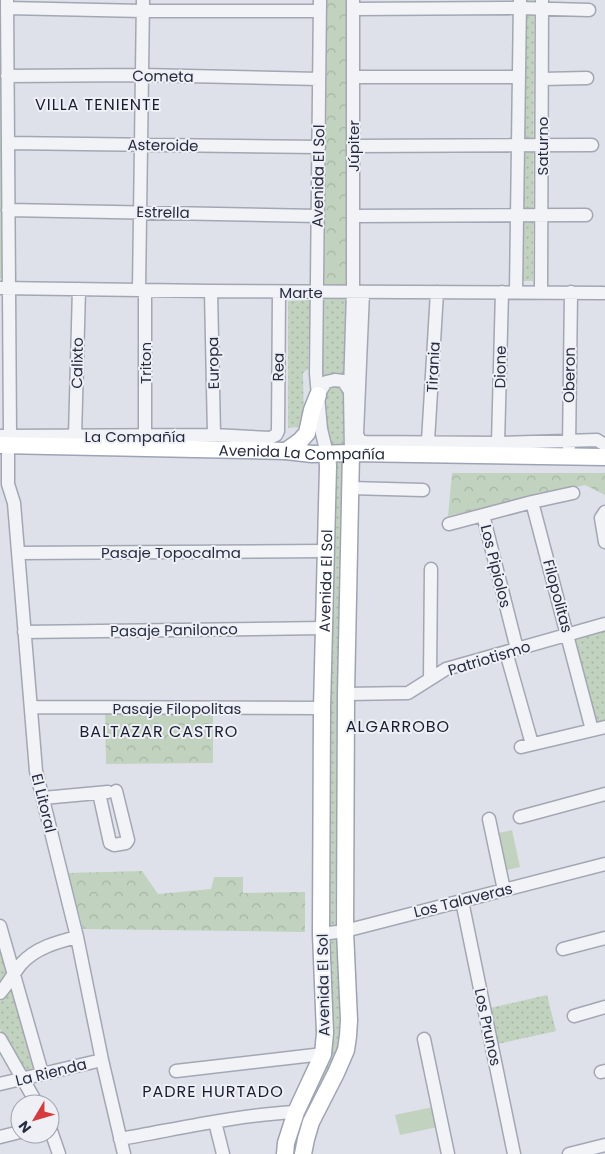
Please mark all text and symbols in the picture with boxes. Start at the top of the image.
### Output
street label: Cometa [132,65,194,87]
district label: VILLA TENIENTE [35,93,161,116]
street label: Saturno [532,117,553,175]
street label: Júpiter [343,120,364,172]
street label: Avenida El Sol [307,124,329,228]
street label: Asteroide [127,134,199,156]
street label: Estrella [136,201,190,223]
street label: Marte [279,282,323,303]
street label: Europa [202,336,224,390]
street label: Calixto [66,337,88,389]
street label: Tirania [421,341,445,393]
street label: Triton [135,342,156,384]
street label: Dione [489,345,511,389]
street label: Oberon [558,347,580,403]
street label: Rea [267,353,289,381]
street label: La Compañía [85,426,185,447]
street label: Avenida La Compañía [218,439,385,465]
street label: Los Pipiolos [476,522,516,610]
street label: Avenida El Sol [313,529,337,633]
street label: Pasaje Topocalma [101,542,241,563]
street label: Filopolitas [538,557,578,635]
street label: Pasaje Panilonco [110,618,238,642]
street label: Patriotismo [445,636,533,680]
street label: Pasaje Filopolitas [113,698,242,719]
district label: ALGARROBO [346,715,450,738]
district label: BALTAZAR CASTRO [80,720,238,743]
street label: El Litoral [27,771,61,835]
street label: Los Talaveras [411,878,515,922]
street label: Avenida El Sol [312,933,334,1037]
street label: Los Prunos [470,986,506,1068]
street label: La Rienda [13,1053,89,1091]
district label: PADRE HURTADO [142,1080,284,1103]
north arrow [10,1094,60,1144]
text: N [14,1117,36,1137]

